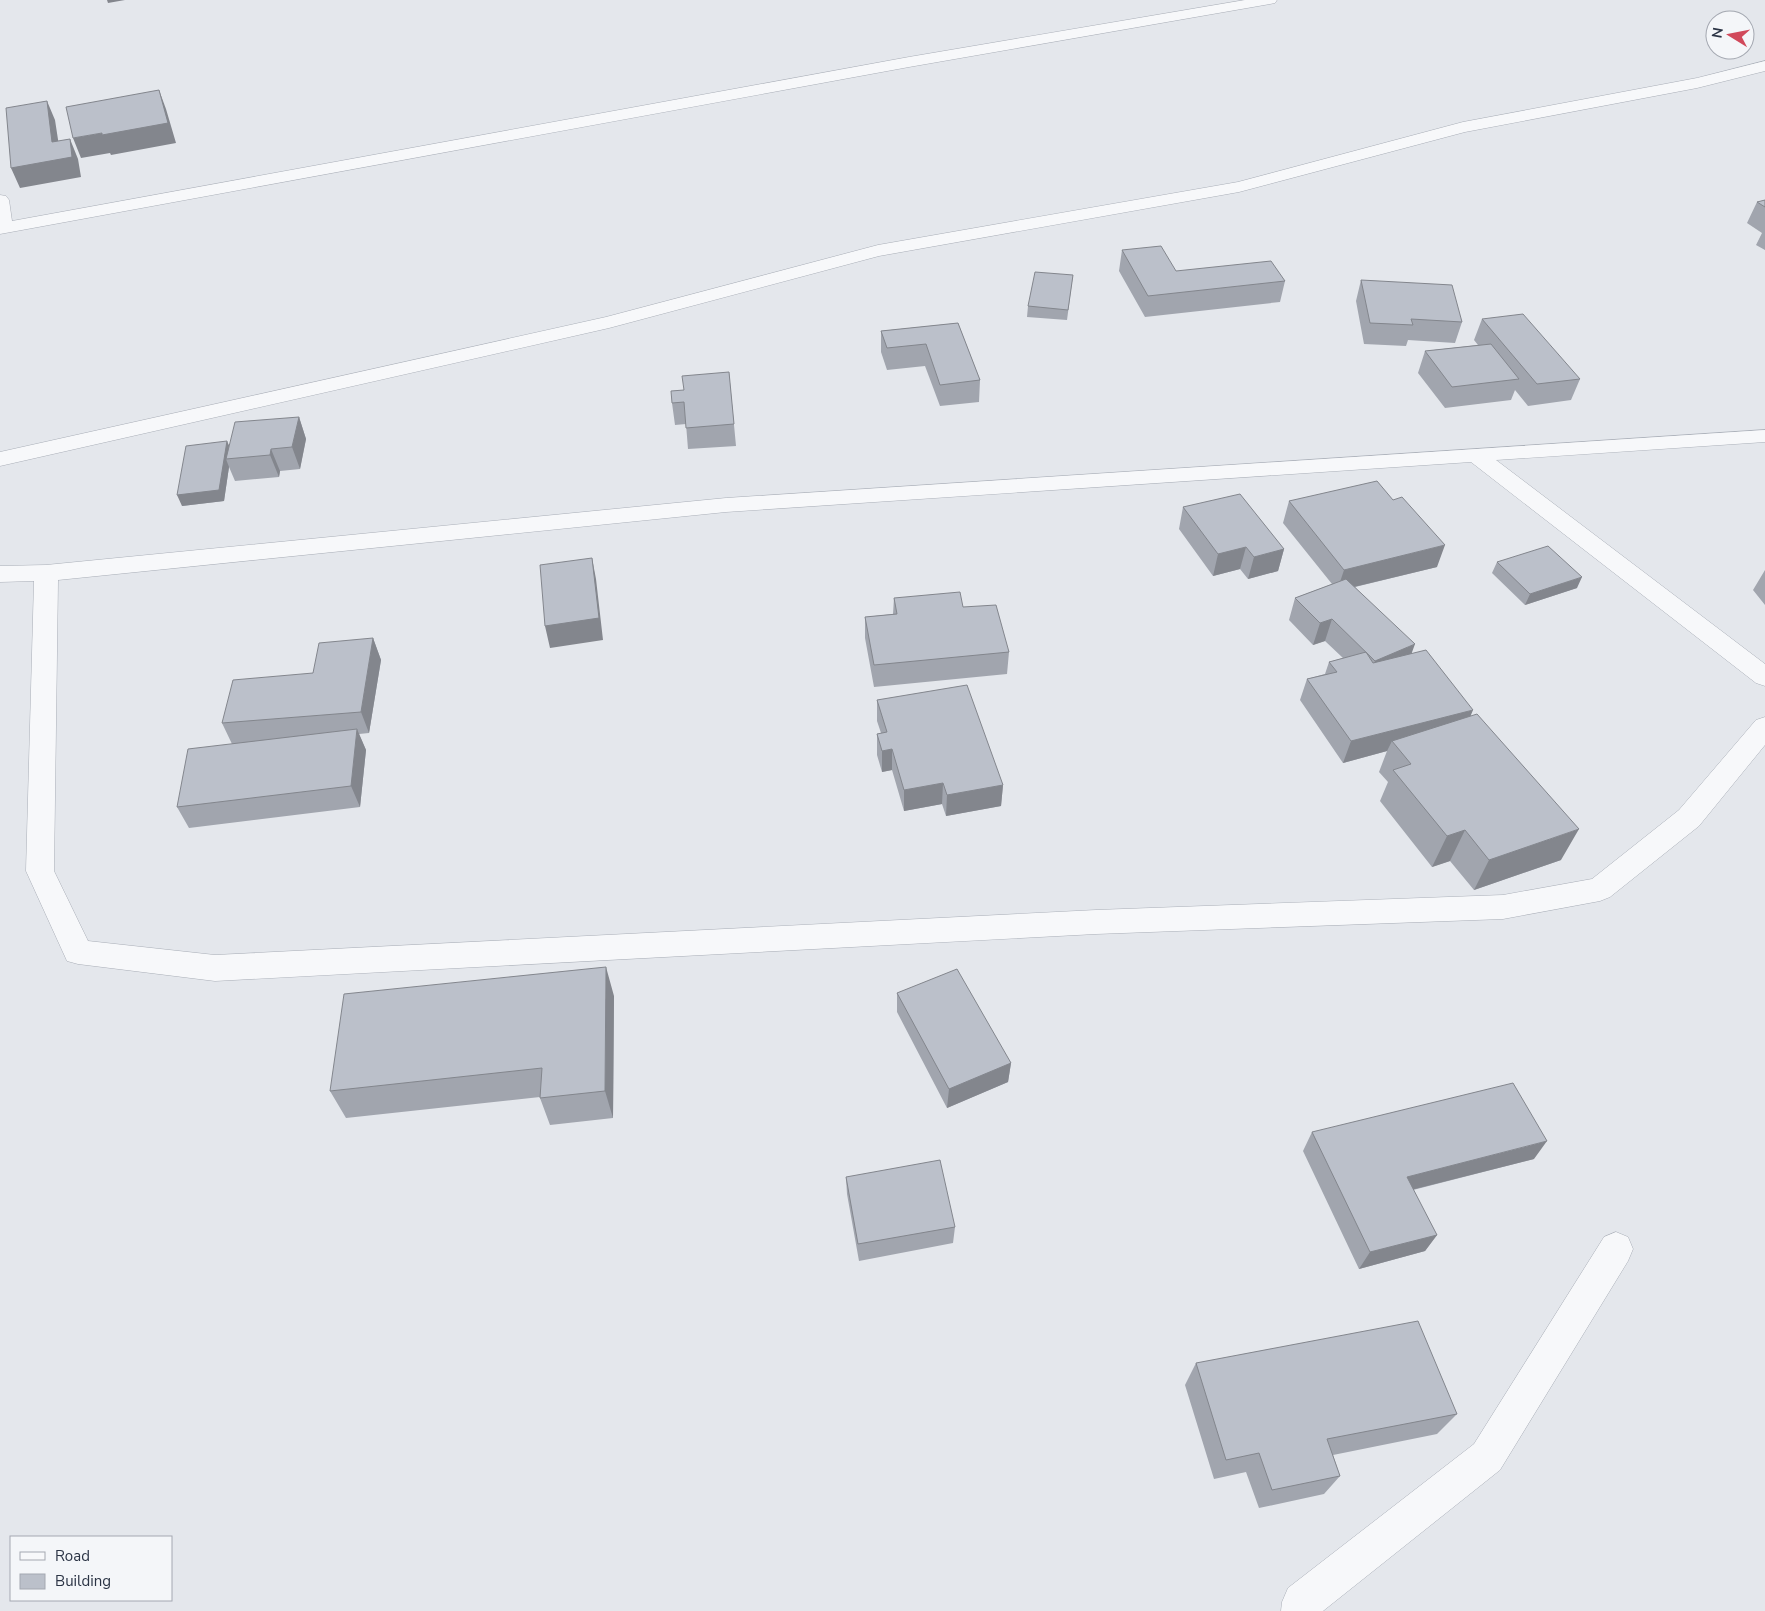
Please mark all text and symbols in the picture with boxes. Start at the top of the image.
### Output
north arrow [1705,10,1755,60]
text: N [1707,26,1728,40]
legend [10,1536,172,1601]
text: Road [55,1546,90,1566]
text: Building [55,1571,111,1591]

